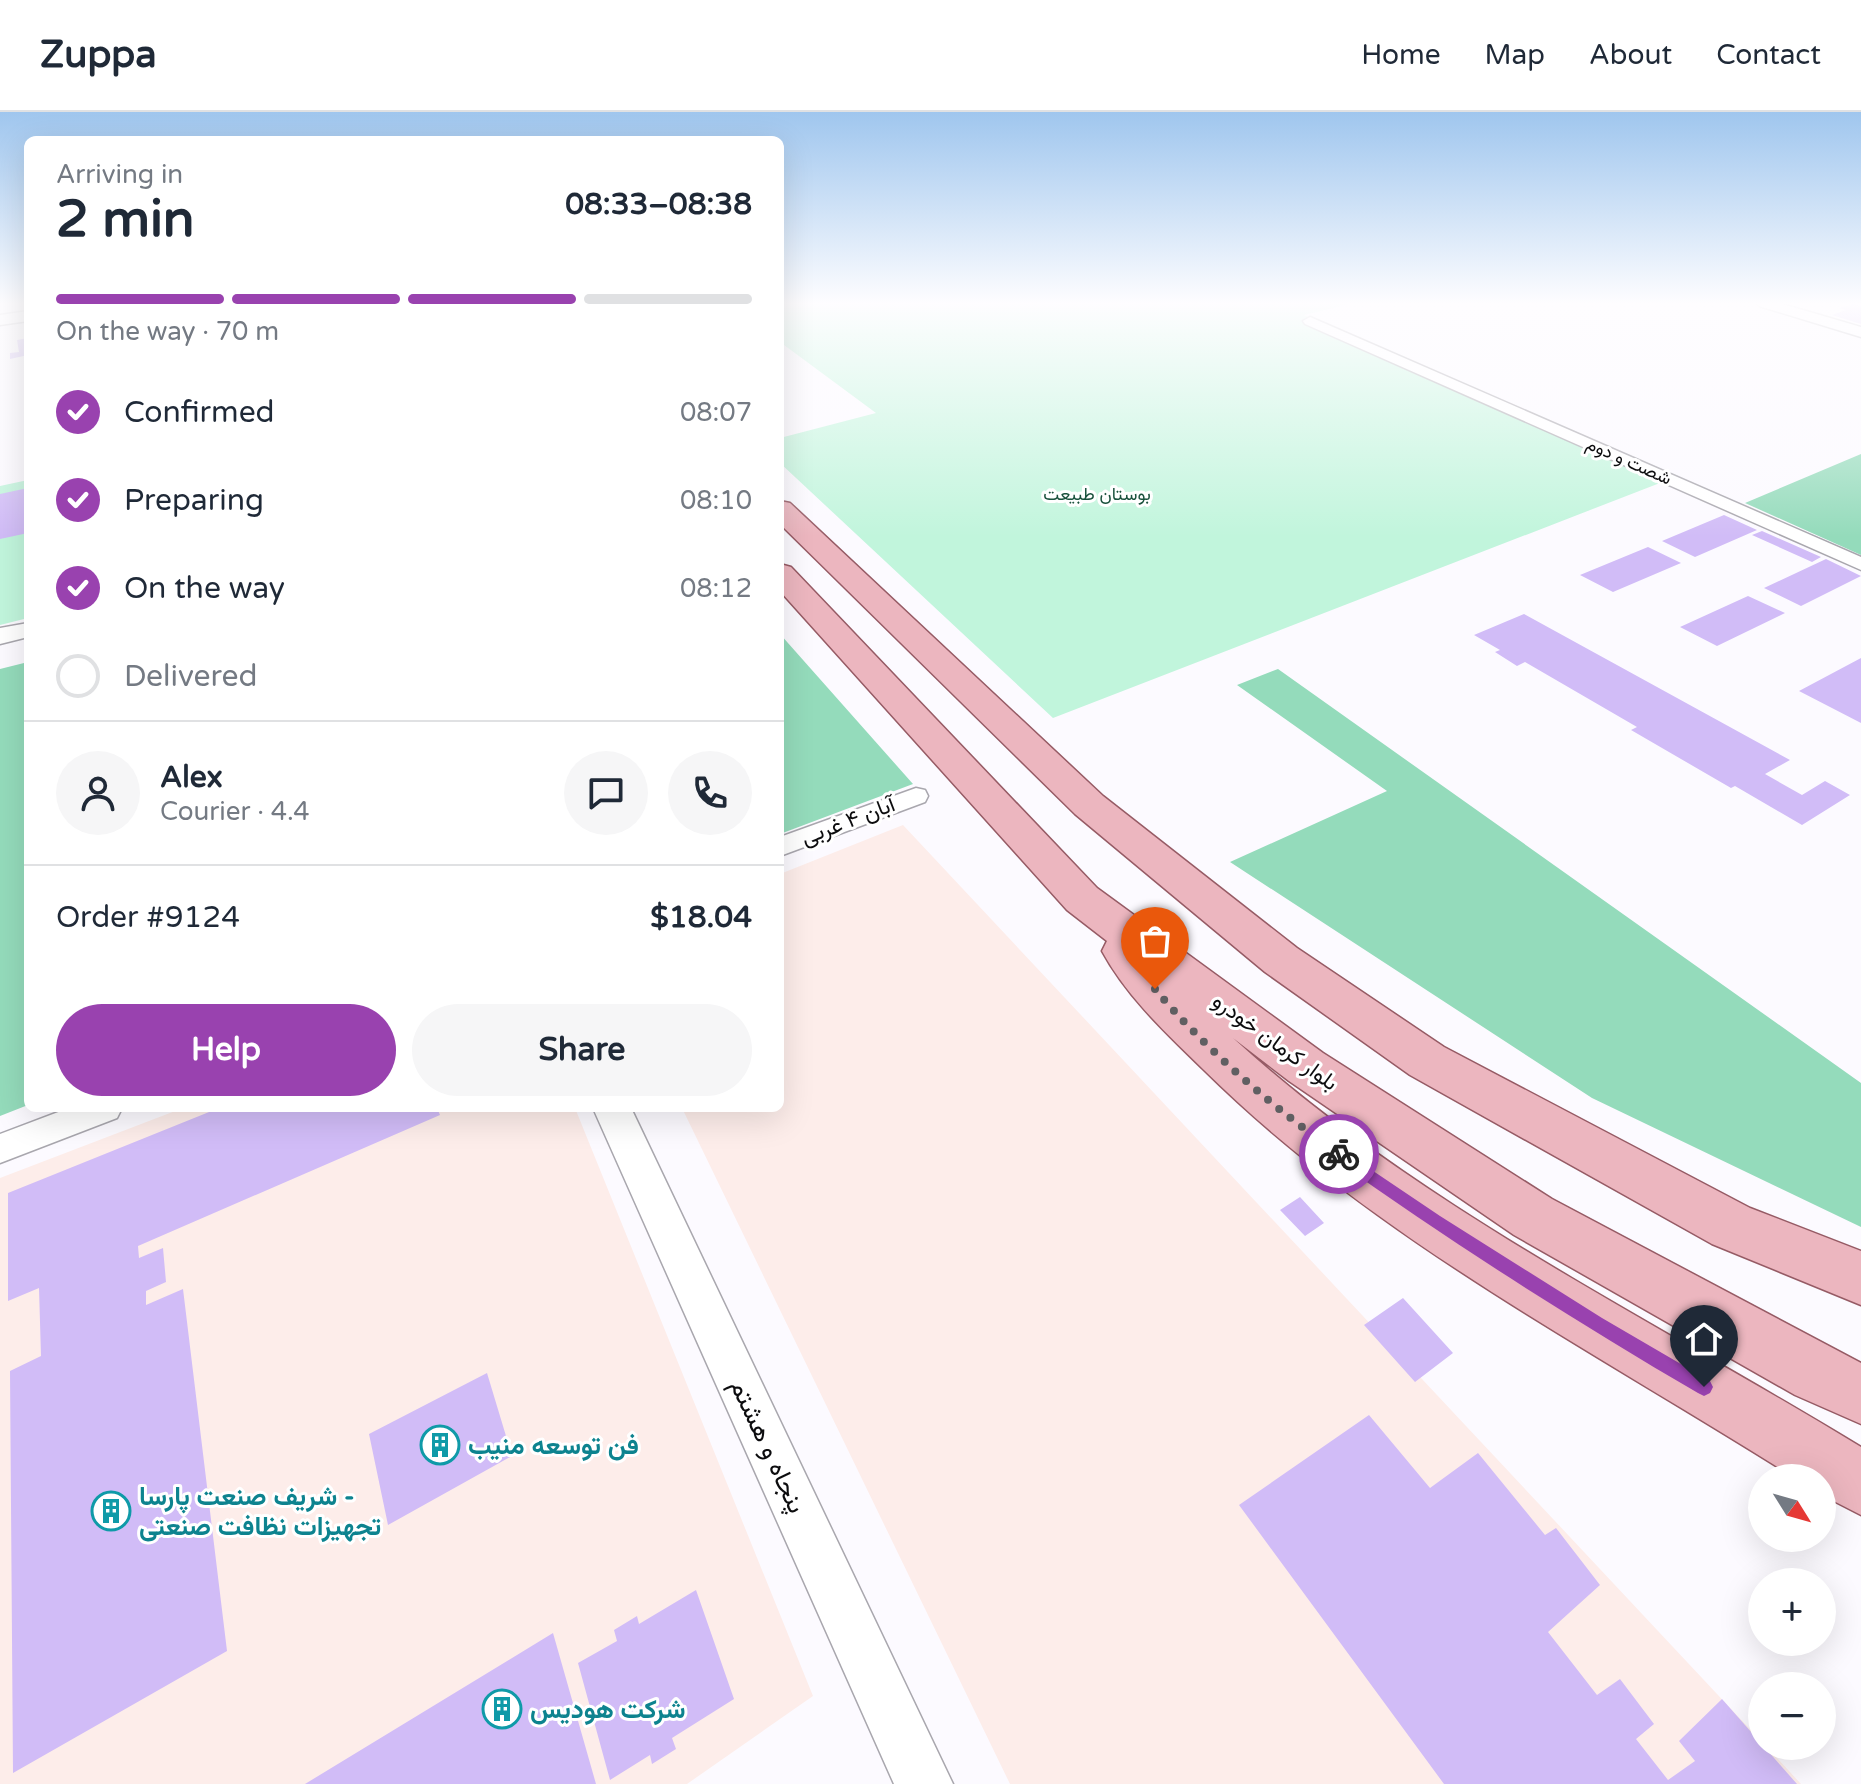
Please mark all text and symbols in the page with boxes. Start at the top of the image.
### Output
text: Zuppa [40,32,157,78]
text: Home [1361,38,1441,72]
text: Map [1485,38,1545,72]
text: About [1589,38,1672,72]
text: Contact [1716,38,1821,72]
text: Arriving in [56,159,183,190]
text: 08:33–08:38 [565,186,752,223]
text: 2 min [56,188,195,251]
text: On the way · 70 m [56,316,279,347]
icon: check [56,390,100,434]
text: Confirmed [124,394,275,431]
text: 08:07 [680,397,752,428]
street label: شصت و دوم [1583,432,1675,490]
icon: check [56,478,100,522]
text: Preparing [124,482,264,519]
park label: بوستان طبیعت [1043,483,1151,505]
text: 08:10 [680,485,752,516]
icon: check [56,566,100,610]
text: On the way [124,570,285,607]
text: 08:12 [680,573,752,604]
text: Delivered [124,658,258,695]
button: person [56,751,140,835]
button: chat [564,751,648,835]
button: phone [668,751,752,835]
text: Alex [160,759,223,796]
street label: آبان ۴ غربی [797,791,900,851]
text: Courier · 4.4 [160,796,310,827]
text: Order #9124 [56,899,240,936]
text: $18.04 [650,899,752,936]
pin [1121,907,1189,989]
icon: bag [1133,919,1177,963]
street label: بلوار کرمان خودرو [1207,988,1343,1096]
button: Help [56,1004,396,1096]
button: Share [412,1004,752,1096]
courier [1299,1114,1379,1194]
icon: bike [1317,1132,1361,1176]
pin [1670,1305,1738,1387]
icon: home [1682,1317,1726,1361]
street label: پنجاه و هشتم [722,1374,813,1519]
building icon: فن توسعه منیب [419,1424,461,1466]
place label: فن توسعه منیب [468,1430,639,1461]
north arrow [1748,1464,1836,1552]
map controls [1748,1464,1836,1760]
place label: شریف صنعت پارسا - تجهیزات نظافت صنعتی [139,1481,381,1542]
building icon: شریف صنعت پارسا - تجهیزات نظافت صنعتی [90,1490,132,1532]
button: + [1748,1568,1836,1656]
button: − [1748,1672,1836,1760]
building icon: شرکت هودیس [481,1688,523,1730]
place label: شرکت هودیس [530,1694,685,1725]

